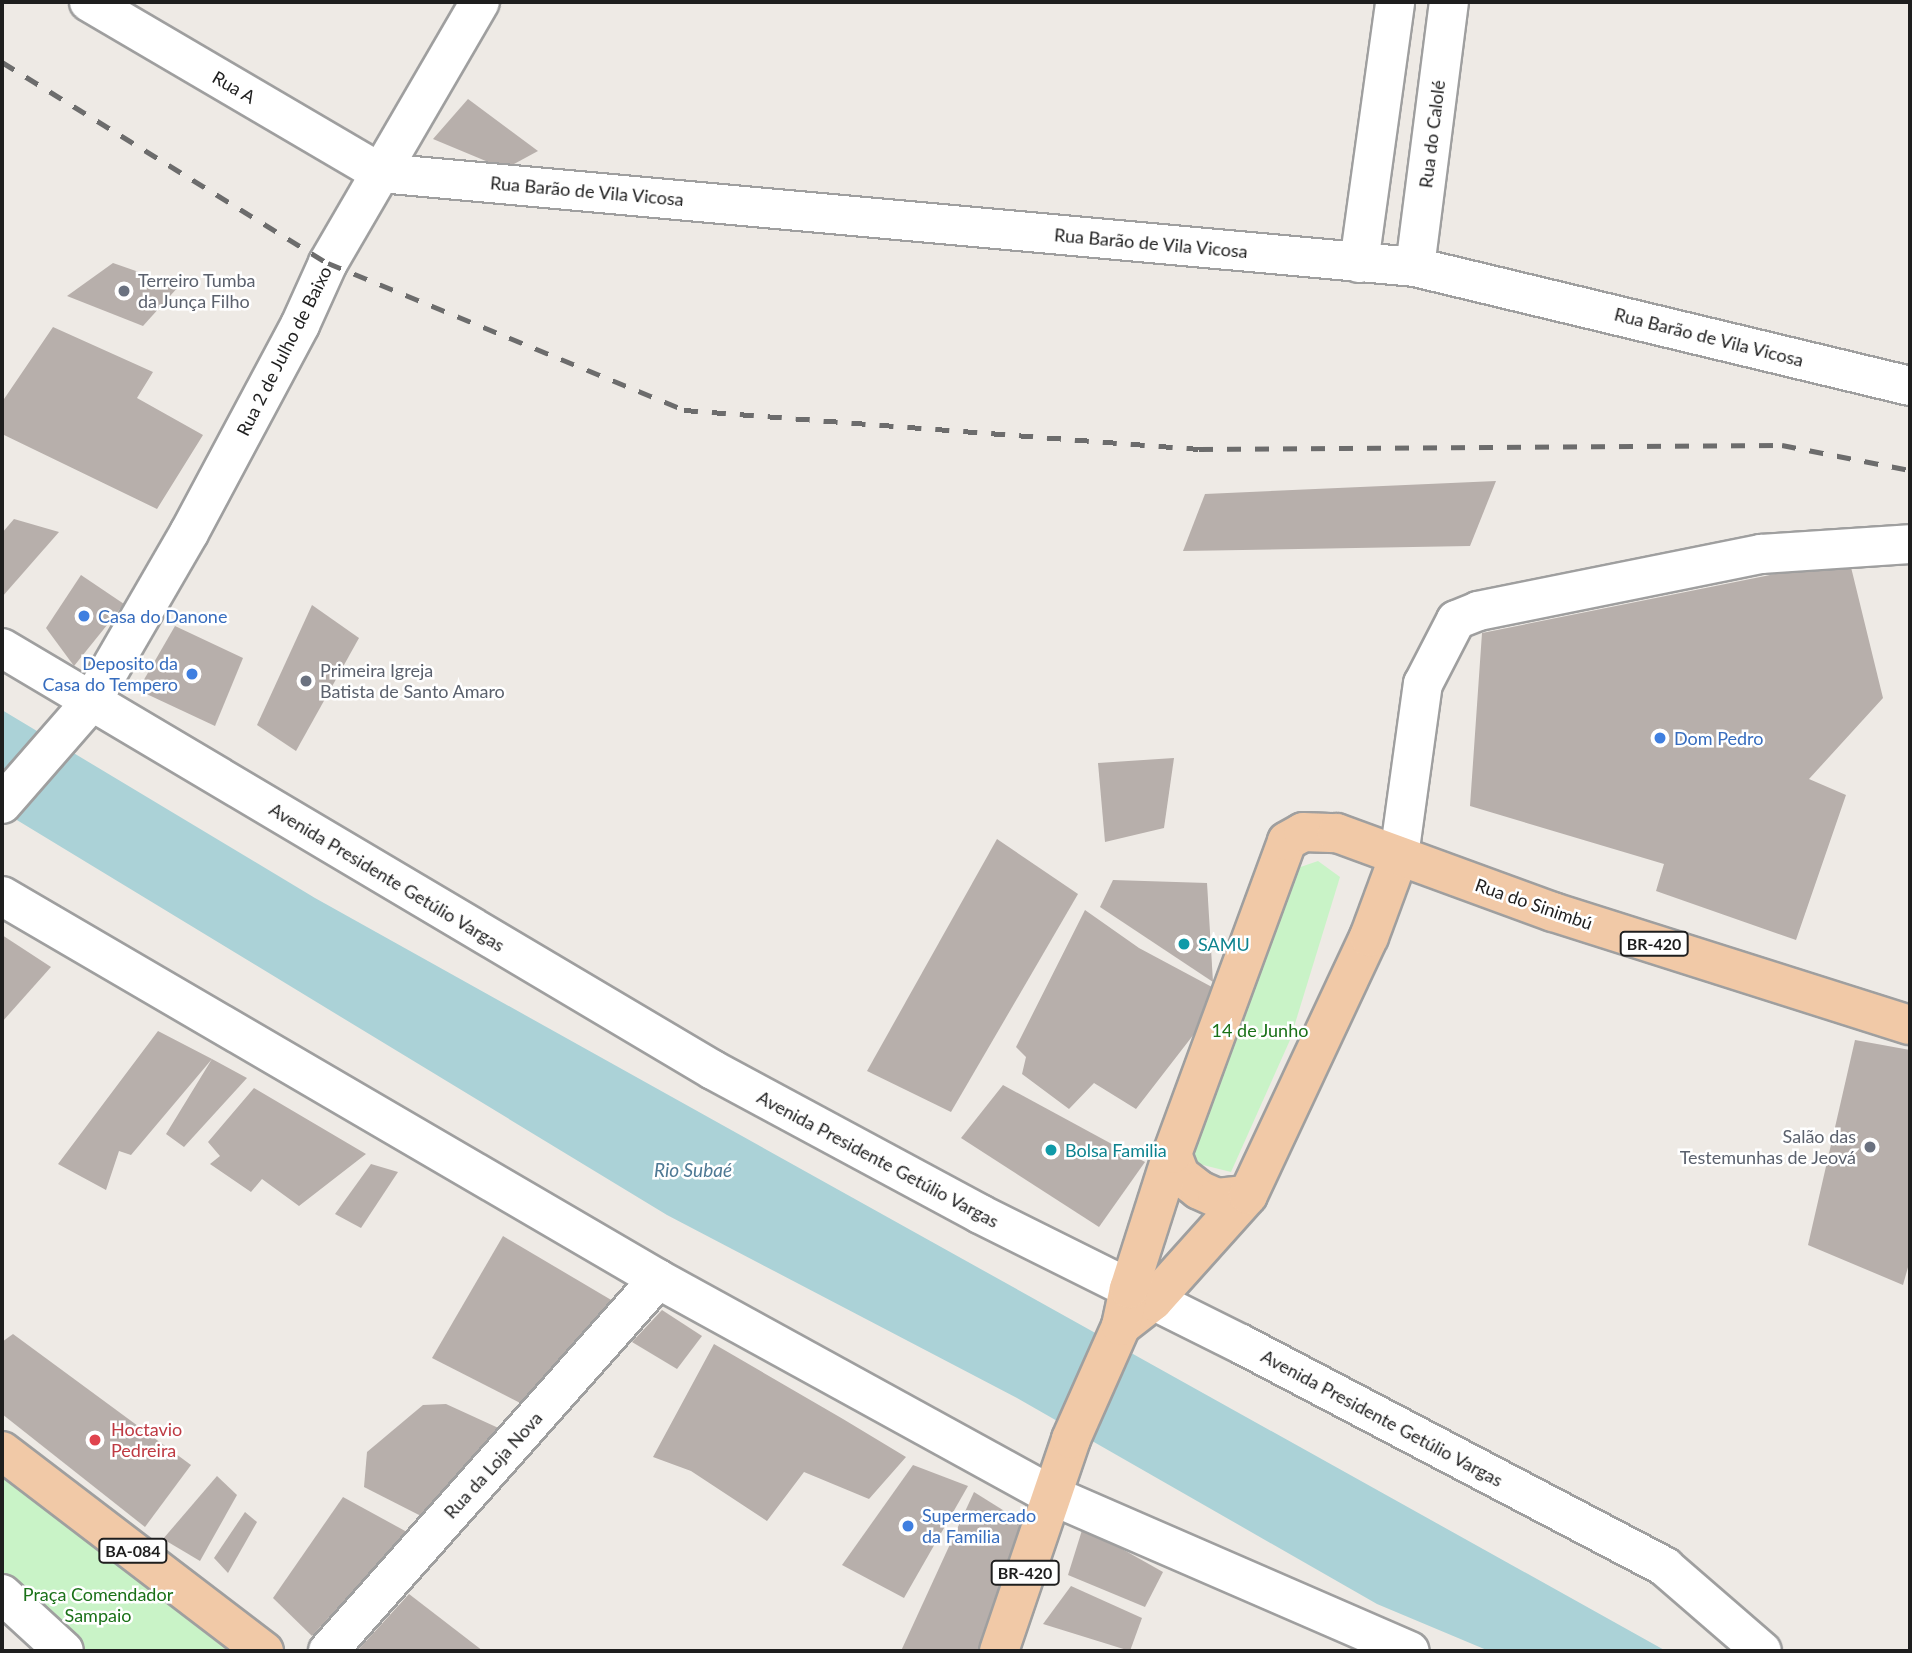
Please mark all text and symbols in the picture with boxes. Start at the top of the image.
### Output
street label: Rua A [208,66,260,108]
street label: Rua do Calolé [1415,79,1449,189]
street label: Rua Barão de Vila Vicosa [489,172,685,210]
street label: Rua Barão de Vila Vicosa [1053,224,1249,262]
street label: Rua 2 de Julho de Baixo [232,262,336,440]
place label: Terreiro Tumba da Junça Filho [138,270,256,312]
marker: Terreiro Tumba da Junça Filho [116,283,132,299]
street label: Rua Barão de Vila Vicosa [1612,303,1806,371]
place label: Casa do Danone [98,605,227,627]
marker: Casa do Danone [76,608,92,624]
place label: Deposito da Casa do Tempero [42,653,178,696]
place label: Primeira Igreja Batista de Santo Amaro [320,660,505,702]
marker: Deposito da Casa do Tempero [184,666,200,682]
marker: Primeira Igreja Batista de Santo Amaro [298,673,314,689]
place label: Dom Pedro [1674,727,1763,749]
marker: Dom Pedro [1652,730,1668,746]
street label: Avenida Presidente Getúlio Vargas [265,798,509,956]
street label: Rua do Sinimbú [1472,874,1596,934]
road number: BR-420 [1619,932,1689,956]
place label: SAMU [1198,933,1250,955]
marker: SAMU [1176,936,1192,952]
park label: 14 de Junho [1211,1019,1309,1041]
street label: Avenida Presidente Getúlio Vargas [753,1086,1003,1232]
place label: Salão das Testemunhas de Jeová [1679,1126,1856,1168]
place label: Bolsa Familia [1065,1139,1167,1161]
marker: Salão das Testemunhas de Jeová [1862,1139,1878,1155]
marker: Bolsa Familia [1043,1142,1059,1158]
water label: Rio Subaé [654,1159,732,1181]
street label: Avenida Presidente Getúlio Vargas [1257,1345,1507,1491]
street label: Rua da Loja Nova [439,1407,547,1523]
place label: Hoctavio Pedreira [111,1419,182,1462]
marker: Hoctavio Pedreira [85,1430,105,1450]
place label: Supermercado da Familia [922,1505,1036,1548]
marker: Supermercado da Familia [900,1518,916,1534]
road number: BA-084 [98,1539,168,1564]
road number: BR-420 [990,1560,1060,1586]
park label: Praça Comendador Sampaio [23,1584,173,1626]

